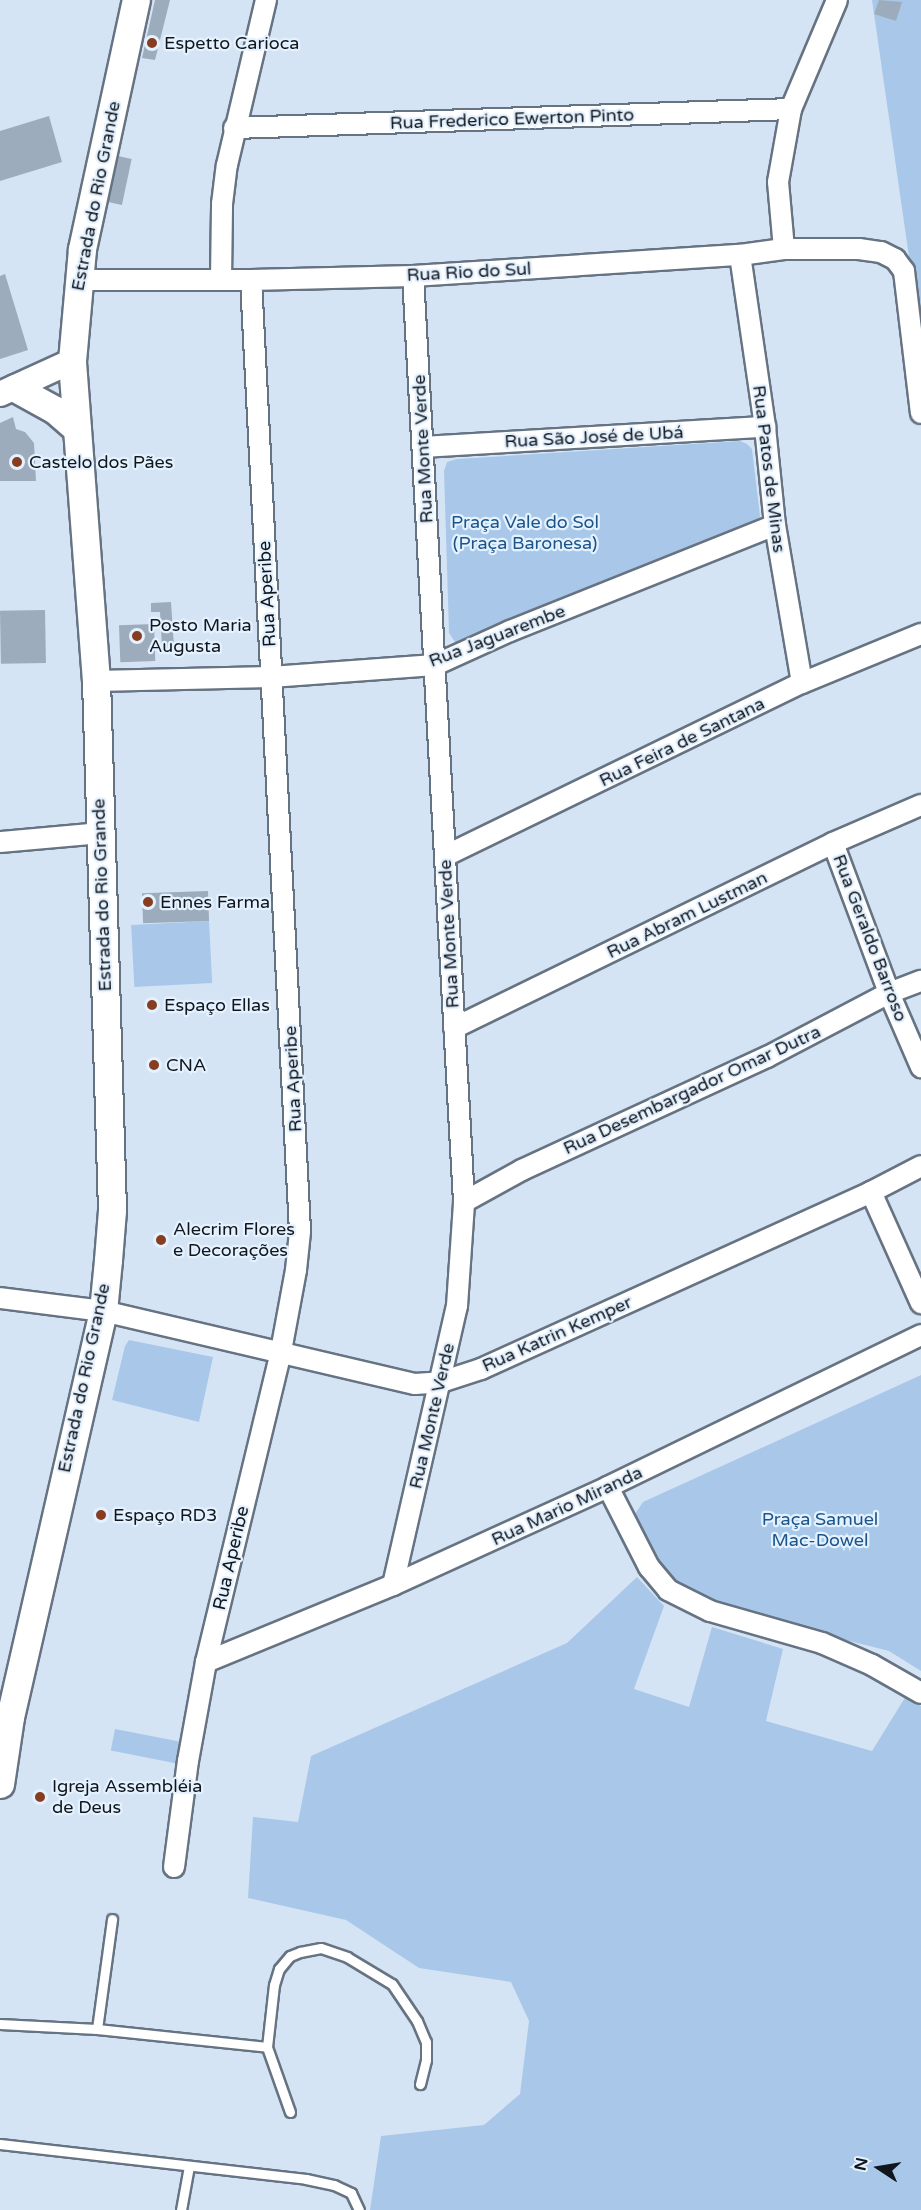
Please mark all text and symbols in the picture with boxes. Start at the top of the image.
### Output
place label: Espetto Carioca [164,32,299,54]
marker: Espetto Carioca [145,36,159,50]
street label: Estrada do Rio Grande [67,99,125,293]
street label: Rua Frederico Ewerton Pinto [389,104,635,134]
street label: Rua Rio do Sul [406,258,532,286]
street label: Rua Monte Verde [408,374,438,524]
street label: Rua Patos de Minas [748,384,790,554]
street label: Rua São José de Ubá [504,422,684,452]
place label: Castelo dos Pães [29,451,173,473]
marker: Castelo dos Pães [10,455,24,469]
park label: Praça Vale do Sol (Praça Baronesa) [451,512,599,554]
street label: Rua Aperibe [253,540,281,648]
street label: Rua Jaguarembe [426,600,568,672]
place label: Posto Maria Augusta [149,615,252,658]
marker: Posto Maria Augusta [130,629,144,643]
street label: Rua Feira de Santana [596,693,768,791]
street label: Estrada do Rio Grande [88,798,116,992]
street label: Rua Geraldo Barroso [828,851,912,1025]
street label: Rua Monte Verde [434,859,464,1009]
street label: Rua Abram Lustman [603,867,771,963]
place label: Ennes Farma [160,891,270,913]
marker: Ennes Farma [141,895,155,909]
place label: Espaço Ellas [164,994,270,1016]
marker: Espaço Ellas [145,998,159,1012]
street label: Rua Desembargador Omar Dutra [560,1021,824,1159]
street label: Rua Aperibe [279,1025,307,1133]
place label: CNA [166,1054,206,1076]
marker: CNA [147,1058,161,1072]
place label: Alecrim Flores e Decorações [173,1219,295,1262]
marker: Alecrim Flores e Decorações [154,1233,168,1247]
street label: Estrada do Rio Grande [53,1281,115,1475]
street label: Rua Katrin Kemper [479,1291,635,1377]
street label: Rua Monte Verde [405,1341,459,1491]
street label: Rua Mario Miranda [488,1462,646,1550]
place label: Espaço RD3 [113,1504,217,1526]
street label: Rua Aperibe [209,1504,253,1612]
marker: Espaço RD3 [94,1508,108,1522]
park label: Praça Samuel Mac-Dowel [762,1509,878,1552]
place label: Igreja Assembléia de Deus [52,1776,202,1818]
marker: Igreja Assembléia de Deus [33,1790,47,1804]
north arrow [849,2138,909,2198]
text: N [850,2156,873,2173]

